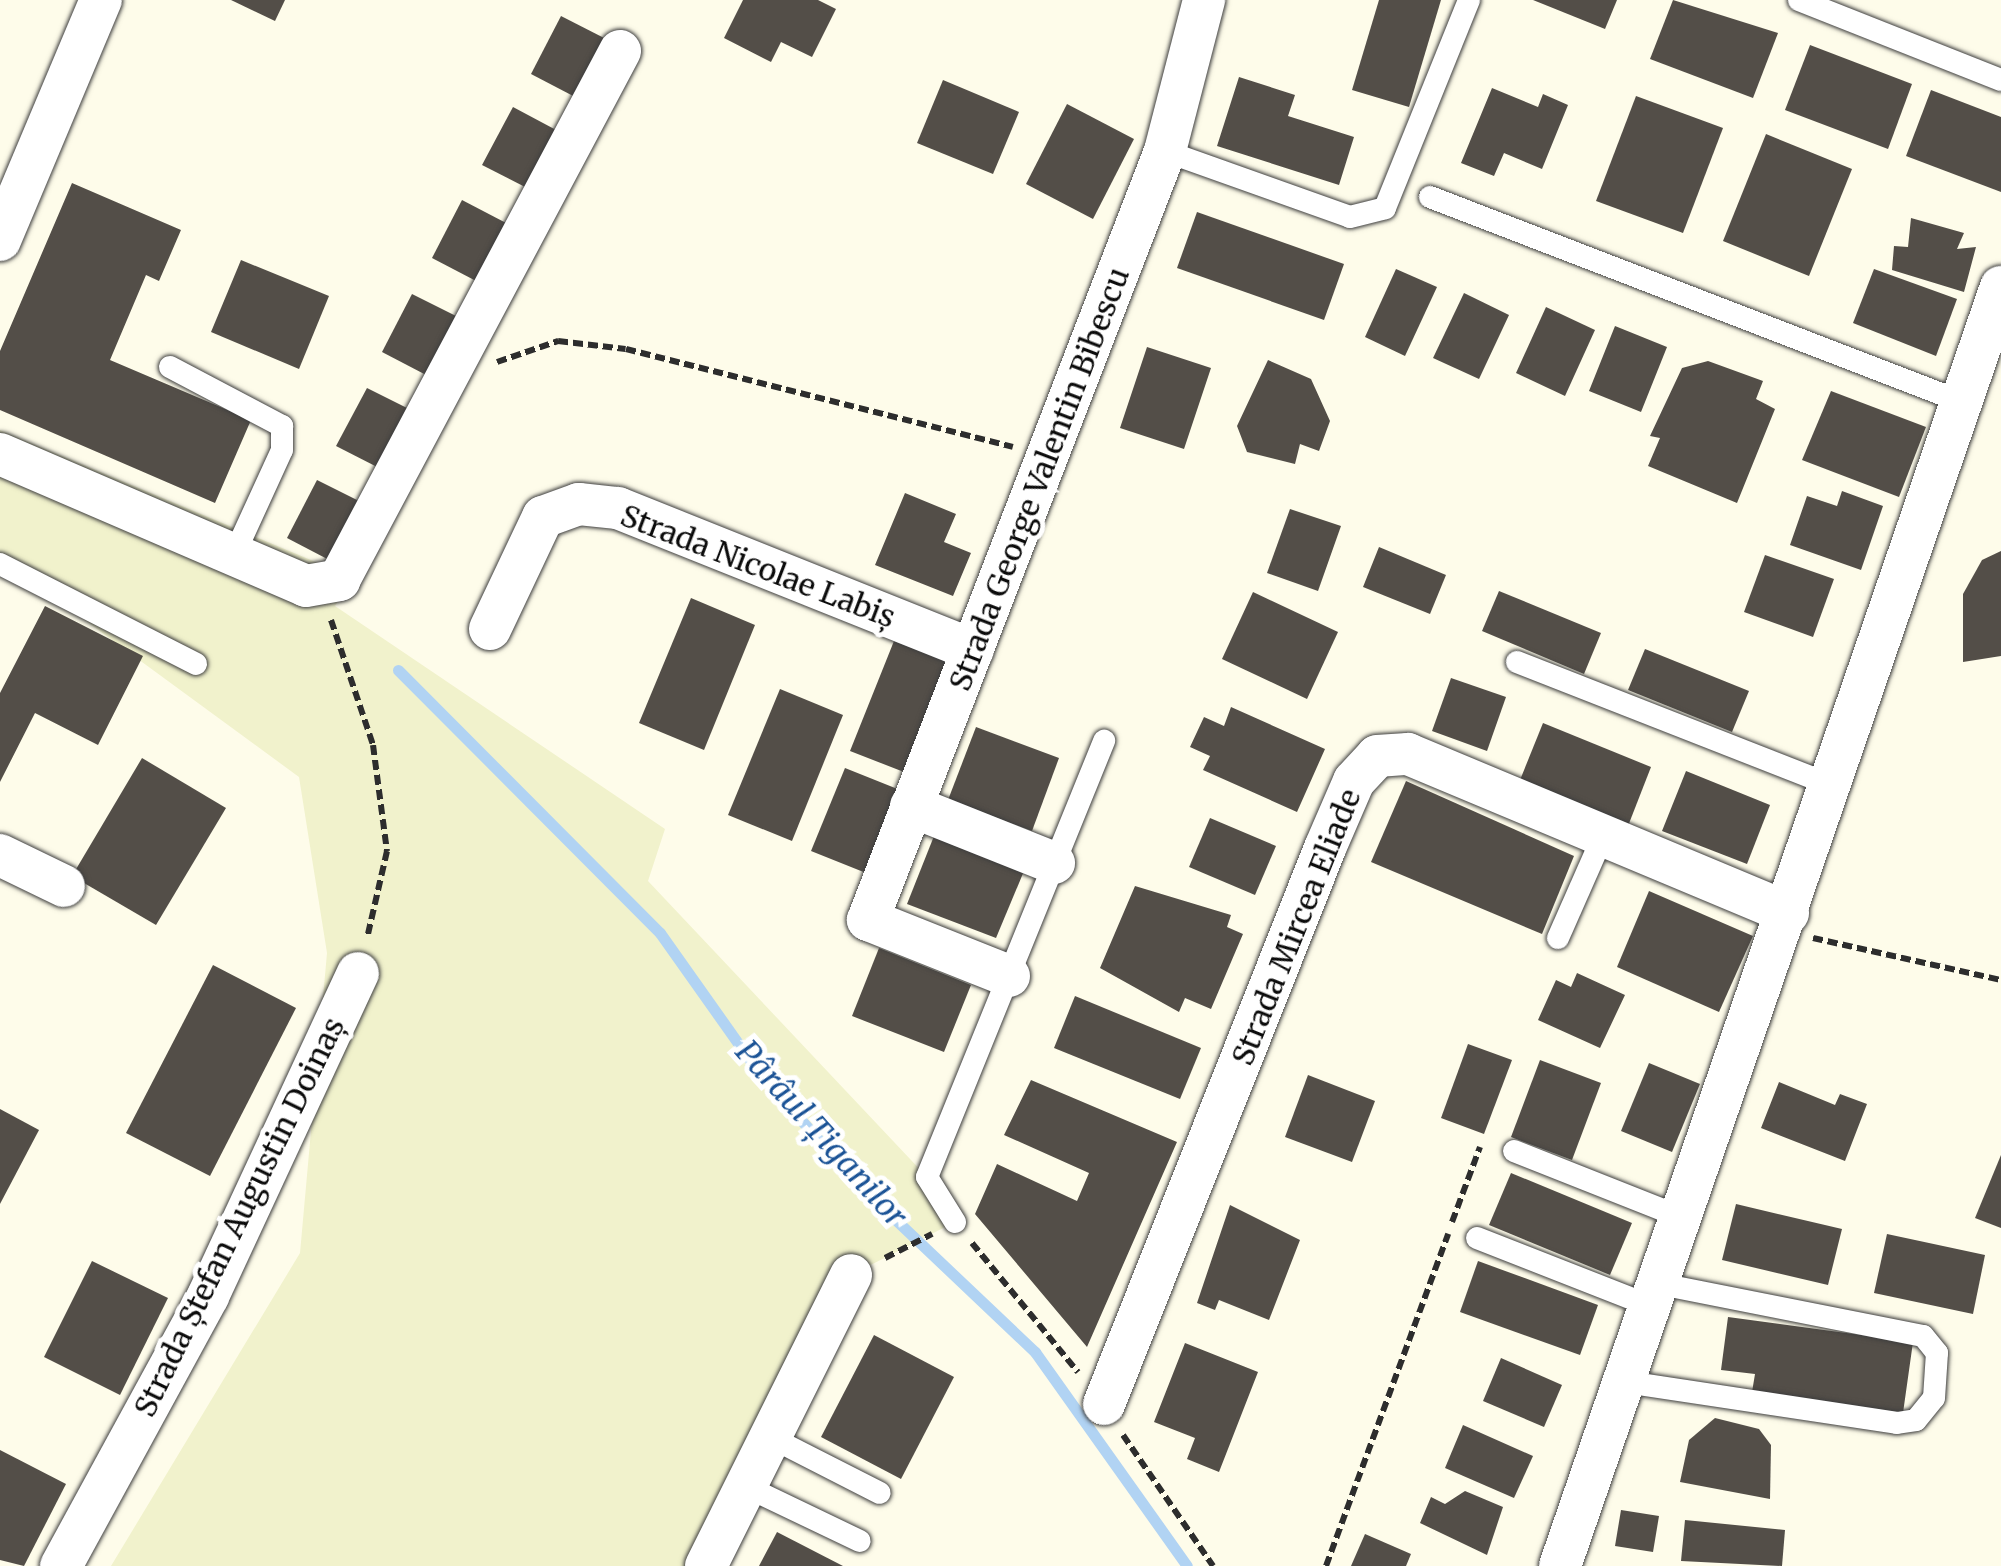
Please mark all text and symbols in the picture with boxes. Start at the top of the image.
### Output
street label: Strada George Valentin Bibescu [941,262,1137,696]
street label: Strada Nicolae Labiș [616,497,900,635]
street label: Strada Mircea Eliade [1224,784,1368,1070]
street label: Strada Ștefan Augustin Doinaș [126,1012,352,1422]
water label: Pârâul Țiganilor [727,1033,915,1235]

